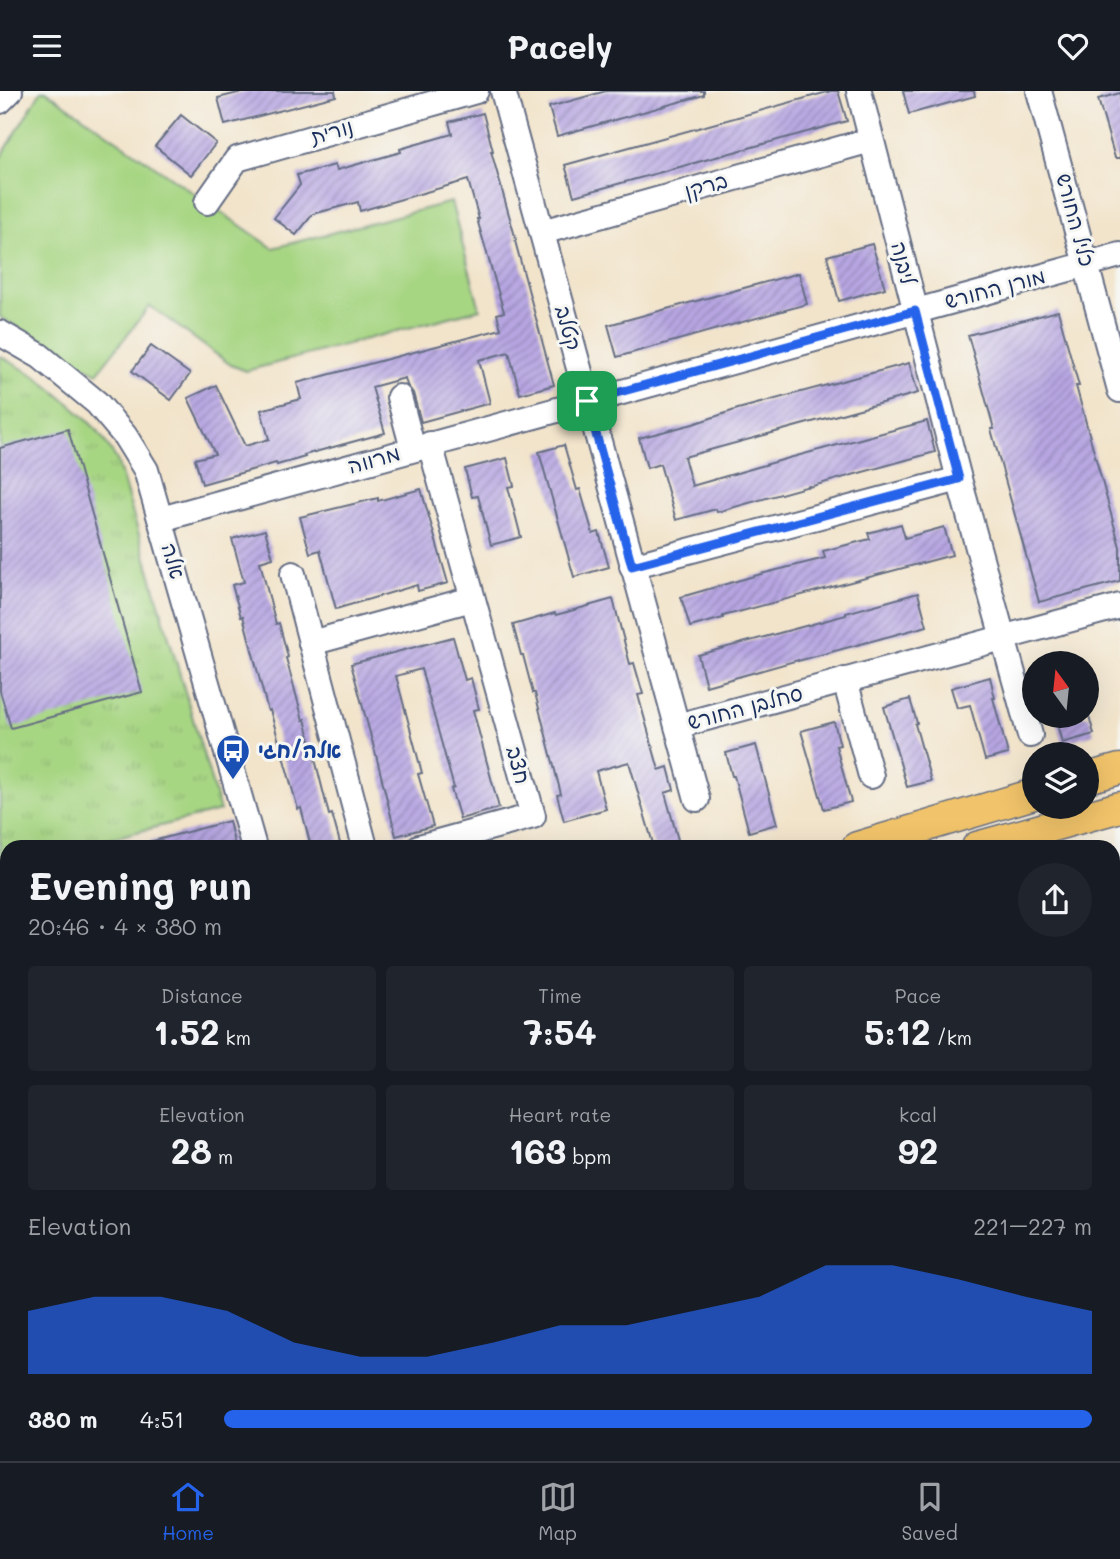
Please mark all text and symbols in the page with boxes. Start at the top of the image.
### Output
text: Pacely [507,25,613,67]
icon: menu [28,27,66,65]
icon: heart [1054,27,1092,65]
street label: נורית [306,112,356,150]
street label: ברקן [681,166,731,205]
street label: כליל החורש [1051,170,1102,269]
street label: ליבנה [886,238,923,288]
street label: מורן החורש [941,261,1048,315]
street label: קטלב [550,302,588,353]
pin [557,371,617,431]
icon: arrive [568,382,606,420]
street label: מרווה [344,438,403,479]
street label: אלה [157,540,192,582]
north arrow [1022,651,1099,728]
map controls [1022,651,1099,819]
street label: סחלבן החורש [684,678,805,736]
bus stop icon: אלה/חגי [214,732,252,781]
place label: אלה/חגי [258,736,341,763]
button: layers [1022,742,1099,819]
street label: חצב [501,743,537,787]
text: Evening run [28,860,252,910]
button: share [1018,863,1092,937]
text: 20:46 · 4 × 380 m [28,911,222,941]
text: Distance [161,983,243,1008]
text: Time [538,983,582,1008]
text: Pace [895,983,941,1008]
text: 1.52 [153,1008,219,1054]
text: 7:54 [523,1008,597,1054]
text: 5:12 [864,1008,931,1054]
text: km [219,1025,251,1050]
text: /km [931,1025,972,1050]
text: Elevation [159,1102,245,1127]
text: Heart rate [509,1102,611,1127]
text: kcal [899,1102,937,1127]
text: 28 [171,1127,212,1173]
text: 163 [509,1127,566,1173]
text: 92 [898,1127,938,1173]
text: m [212,1144,233,1169]
text: bpm [566,1144,611,1169]
text: Elevation [28,1211,131,1241]
text: 221–227 m [973,1211,1092,1241]
text: 380 m [28,1404,97,1434]
text: 4:51 [140,1404,184,1434]
tab: Home [162,1478,214,1545]
tab: Map [538,1478,577,1545]
tab: Saved [901,1478,958,1545]

